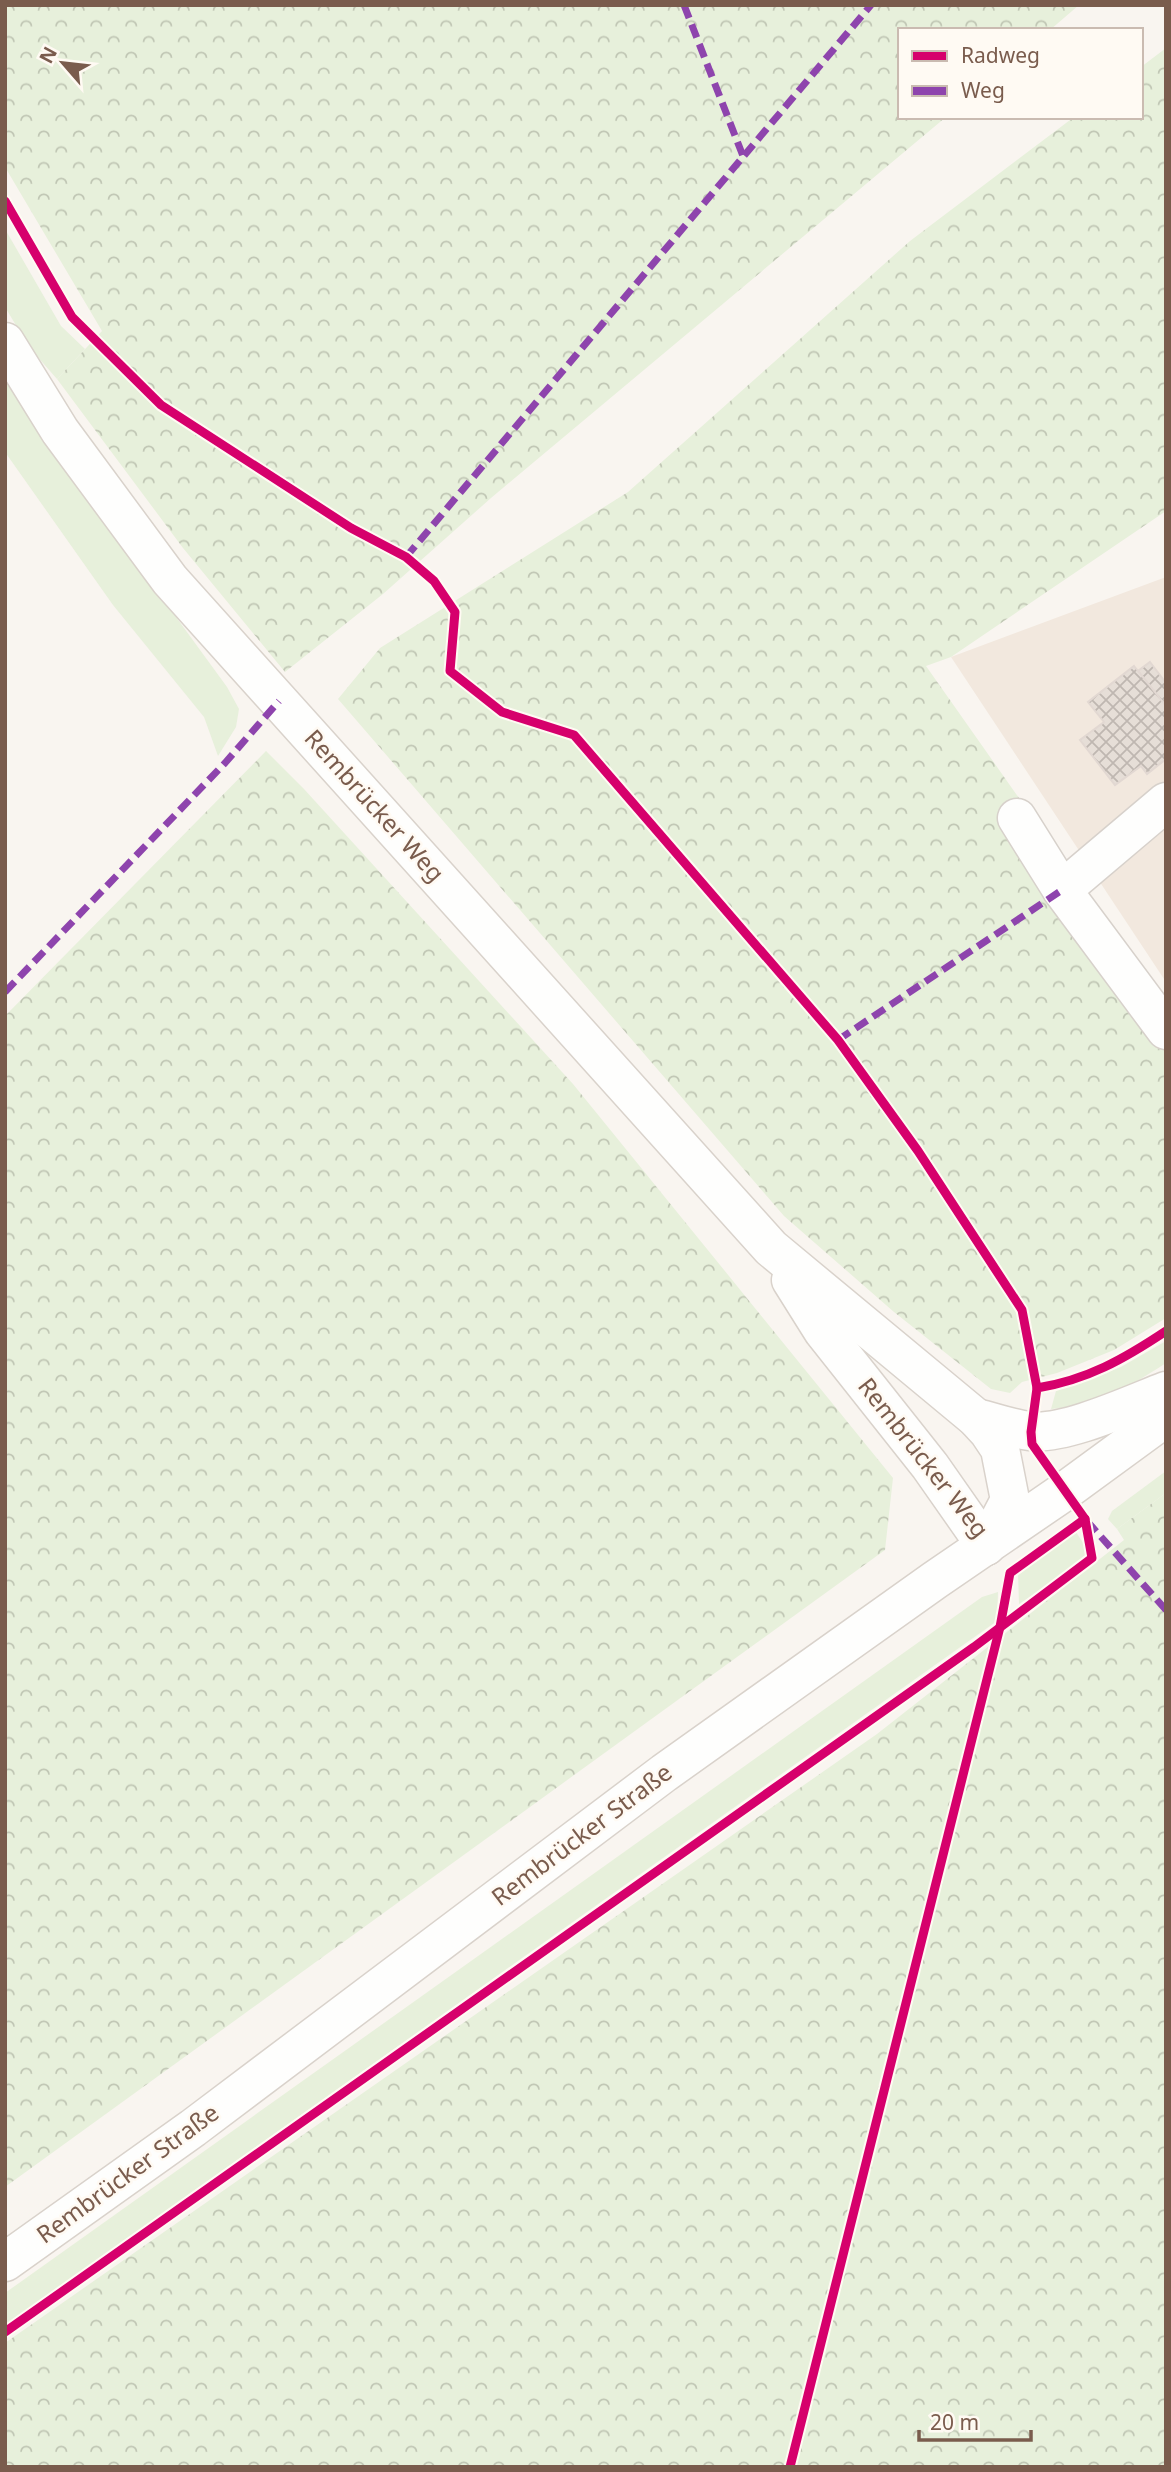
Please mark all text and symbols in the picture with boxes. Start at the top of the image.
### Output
north arrow [28,28,98,98]
legend [898,28,1143,119]
text: Radweg [961,41,1040,69]
text: N [33,42,63,68]
text: Weg [961,76,1005,104]
street label: Rembrücker Weg [298,722,452,888]
street label: Rembrücker Weg [851,1370,997,1544]
street label: Rembrücker Straße [484,1755,678,1913]
street label: Rembrücker Straße [29,2095,225,2250]
scale bar [919,2398,1031,2442]
text: 20 m [930,2408,979,2436]

